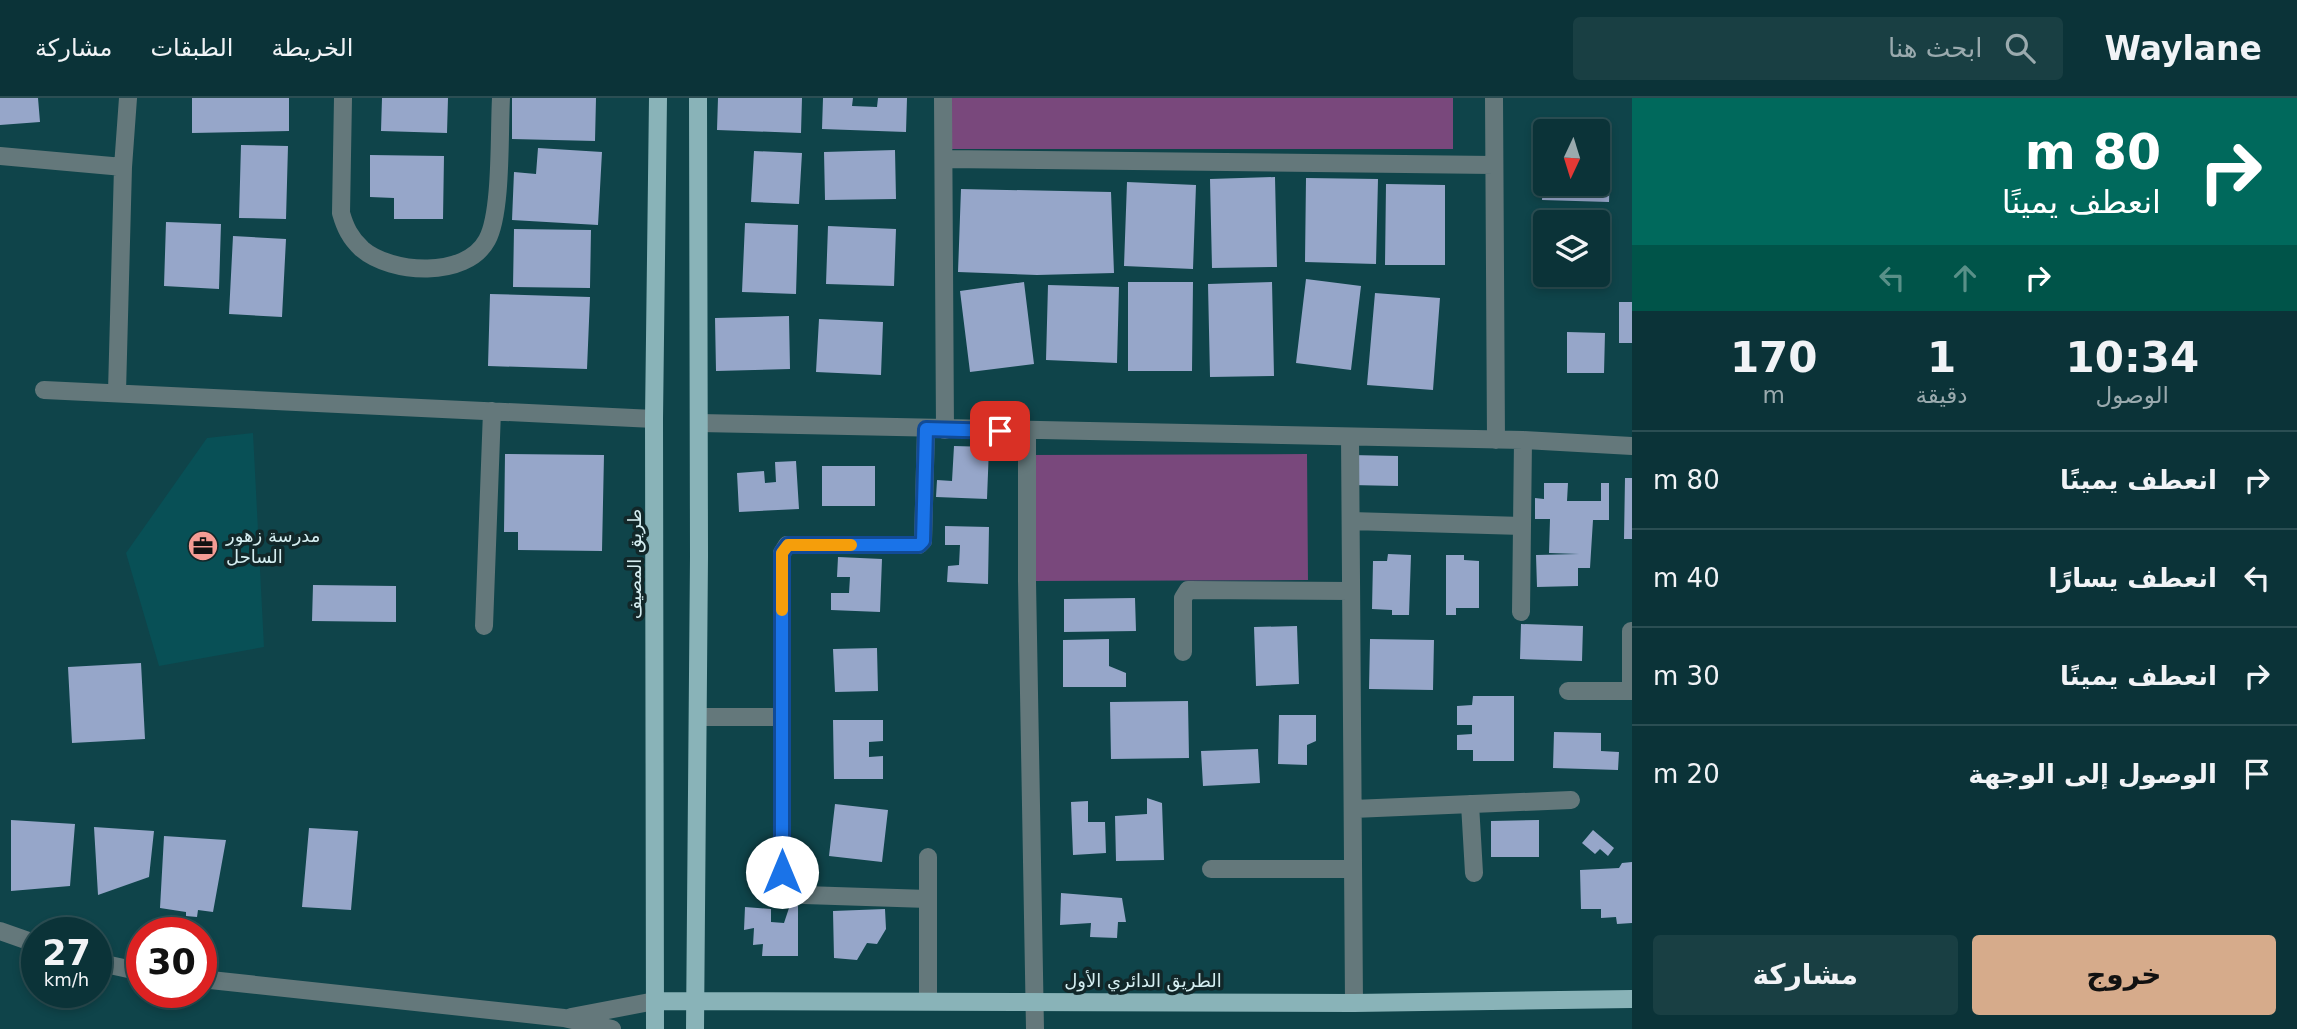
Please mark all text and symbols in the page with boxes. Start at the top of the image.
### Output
search box [1573,17,2063,80]
icon: search [2001,29,2039,67]
text: Waylane [2105,29,2262,68]
text: ابحث هنا [1888,33,1983,63]
text: مشاركة [35,34,112,62]
text: الطبقات [150,34,233,62]
text: الخريطة [271,34,353,62]
north arrow [1533,119,1610,196]
map controls [1533,119,1610,287]
text: 80 m [2025,124,2161,181]
icon: right [2185,126,2276,217]
text: انعطف يمينًا [2002,183,2161,221]
button: layers [1533,210,1610,287]
icon: left [1873,259,1911,297]
icon: ahead [1946,259,1984,297]
icon: right [2019,259,2057,297]
text: 170 [1730,333,1818,382]
text: 1 [1927,333,1956,382]
text: 10:34 [2065,333,2199,382]
text: m [1763,382,1785,408]
text: دقيقة [1915,382,1968,408]
text: الوصول [2096,382,2169,408]
pin [970,401,1030,461]
icon: arrive [981,412,1019,450]
icon: right [2238,461,2276,499]
text: 80 m [1653,465,1720,495]
text: انعطف يمينًا [2060,465,2217,495]
street label: طريق المصيف [624,509,646,619]
place label: مدرسة زهور الساحل [225,525,320,567]
office icon: مدرسة زهور الساحل [186,529,220,563]
icon: left [2238,559,2276,597]
text: 40 m [1653,563,1720,593]
text: انعطف يسارًا [2048,563,2217,593]
icon: right [2238,657,2276,695]
text: 30 m [1653,661,1720,691]
text: انعطف يمينًا [2060,661,2217,691]
icon: arrive [2238,755,2276,793]
text: 20 m [1653,759,1720,789]
text: الوصول إلى الوجهة [1968,759,2217,789]
position arrow [745,835,819,909]
speed limit sign: 30 [126,917,217,1008]
text: 27 [42,933,91,973]
button: مشاركة [1653,935,1958,1015]
button: خروج [1972,935,2276,1015]
text: km/h [44,969,89,990]
street label: الطريق الدائري الأول [1064,970,1222,992]

